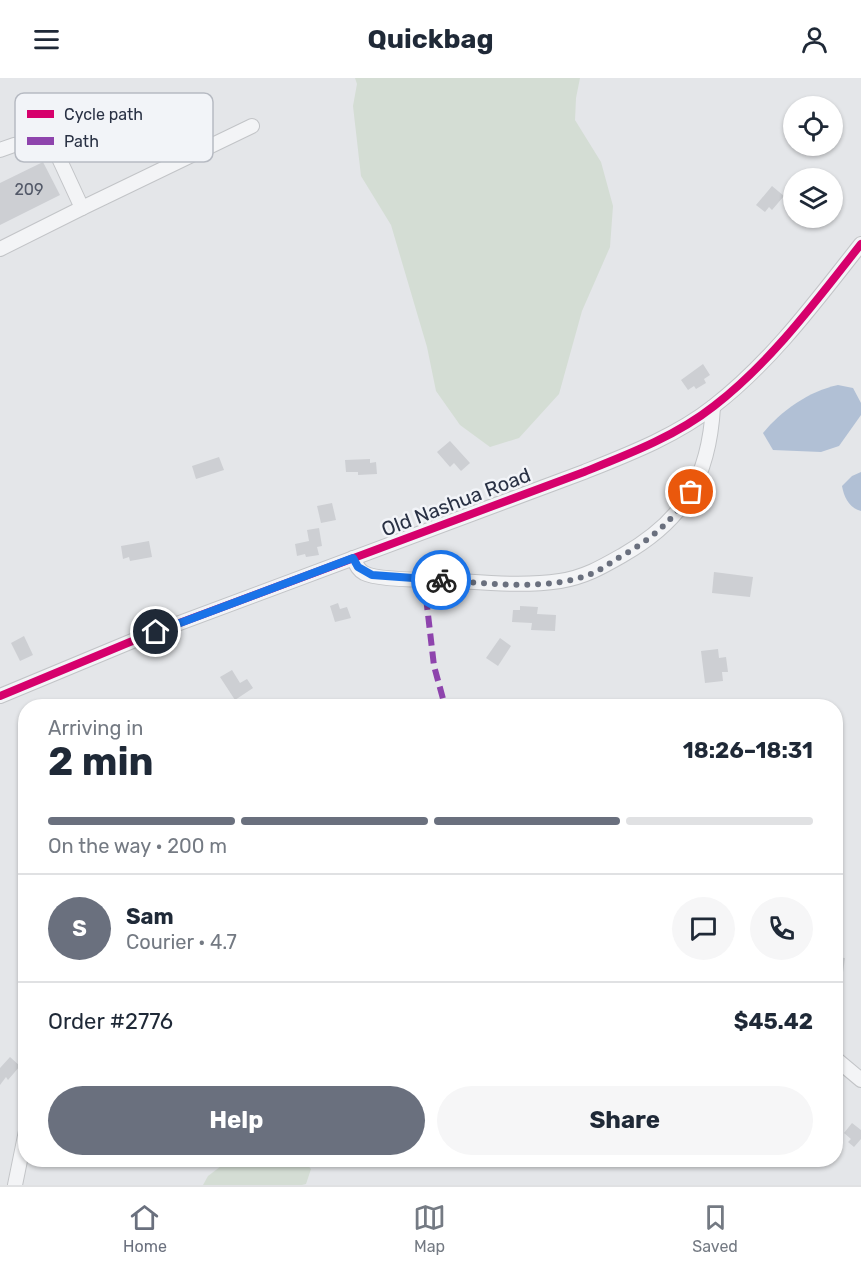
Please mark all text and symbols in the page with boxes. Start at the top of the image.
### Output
icon: menu [30,23,63,56]
text: Quickbag [367,23,494,55]
icon: person [798,23,831,56]
legend [15,93,213,162]
map controls [783,96,843,228]
button: locate [783,96,843,156]
text: Cycle path [64,105,143,124]
text: Path [64,132,99,151]
button: layers [783,168,843,228]
house number: 209 [14,180,44,199]
street label: Old Nashua Road [378,463,534,541]
pin [665,466,716,517]
icon: bag [674,475,707,508]
courier [411,550,471,610]
icon: bike [425,564,458,597]
pin [130,606,181,657]
icon: home [139,615,172,648]
text: Arriving in [48,716,143,740]
text: 18:26–18:31 [683,737,813,764]
text: 2 min [48,739,154,785]
text: On the way · 200 m [48,834,227,858]
button: chat [672,897,735,960]
button: phone [750,897,813,960]
text: Sam [126,903,174,930]
text: S [72,915,87,942]
text: Courier · 4.7 [126,930,237,954]
text: Order #2776 [48,1008,173,1035]
text: $45.42 [734,1008,813,1035]
button: Help [48,1086,425,1155]
button: Share [437,1086,813,1155]
tab: Home [123,1201,167,1256]
tab: Map [413,1201,446,1256]
tab: Saved [692,1201,738,1256]

